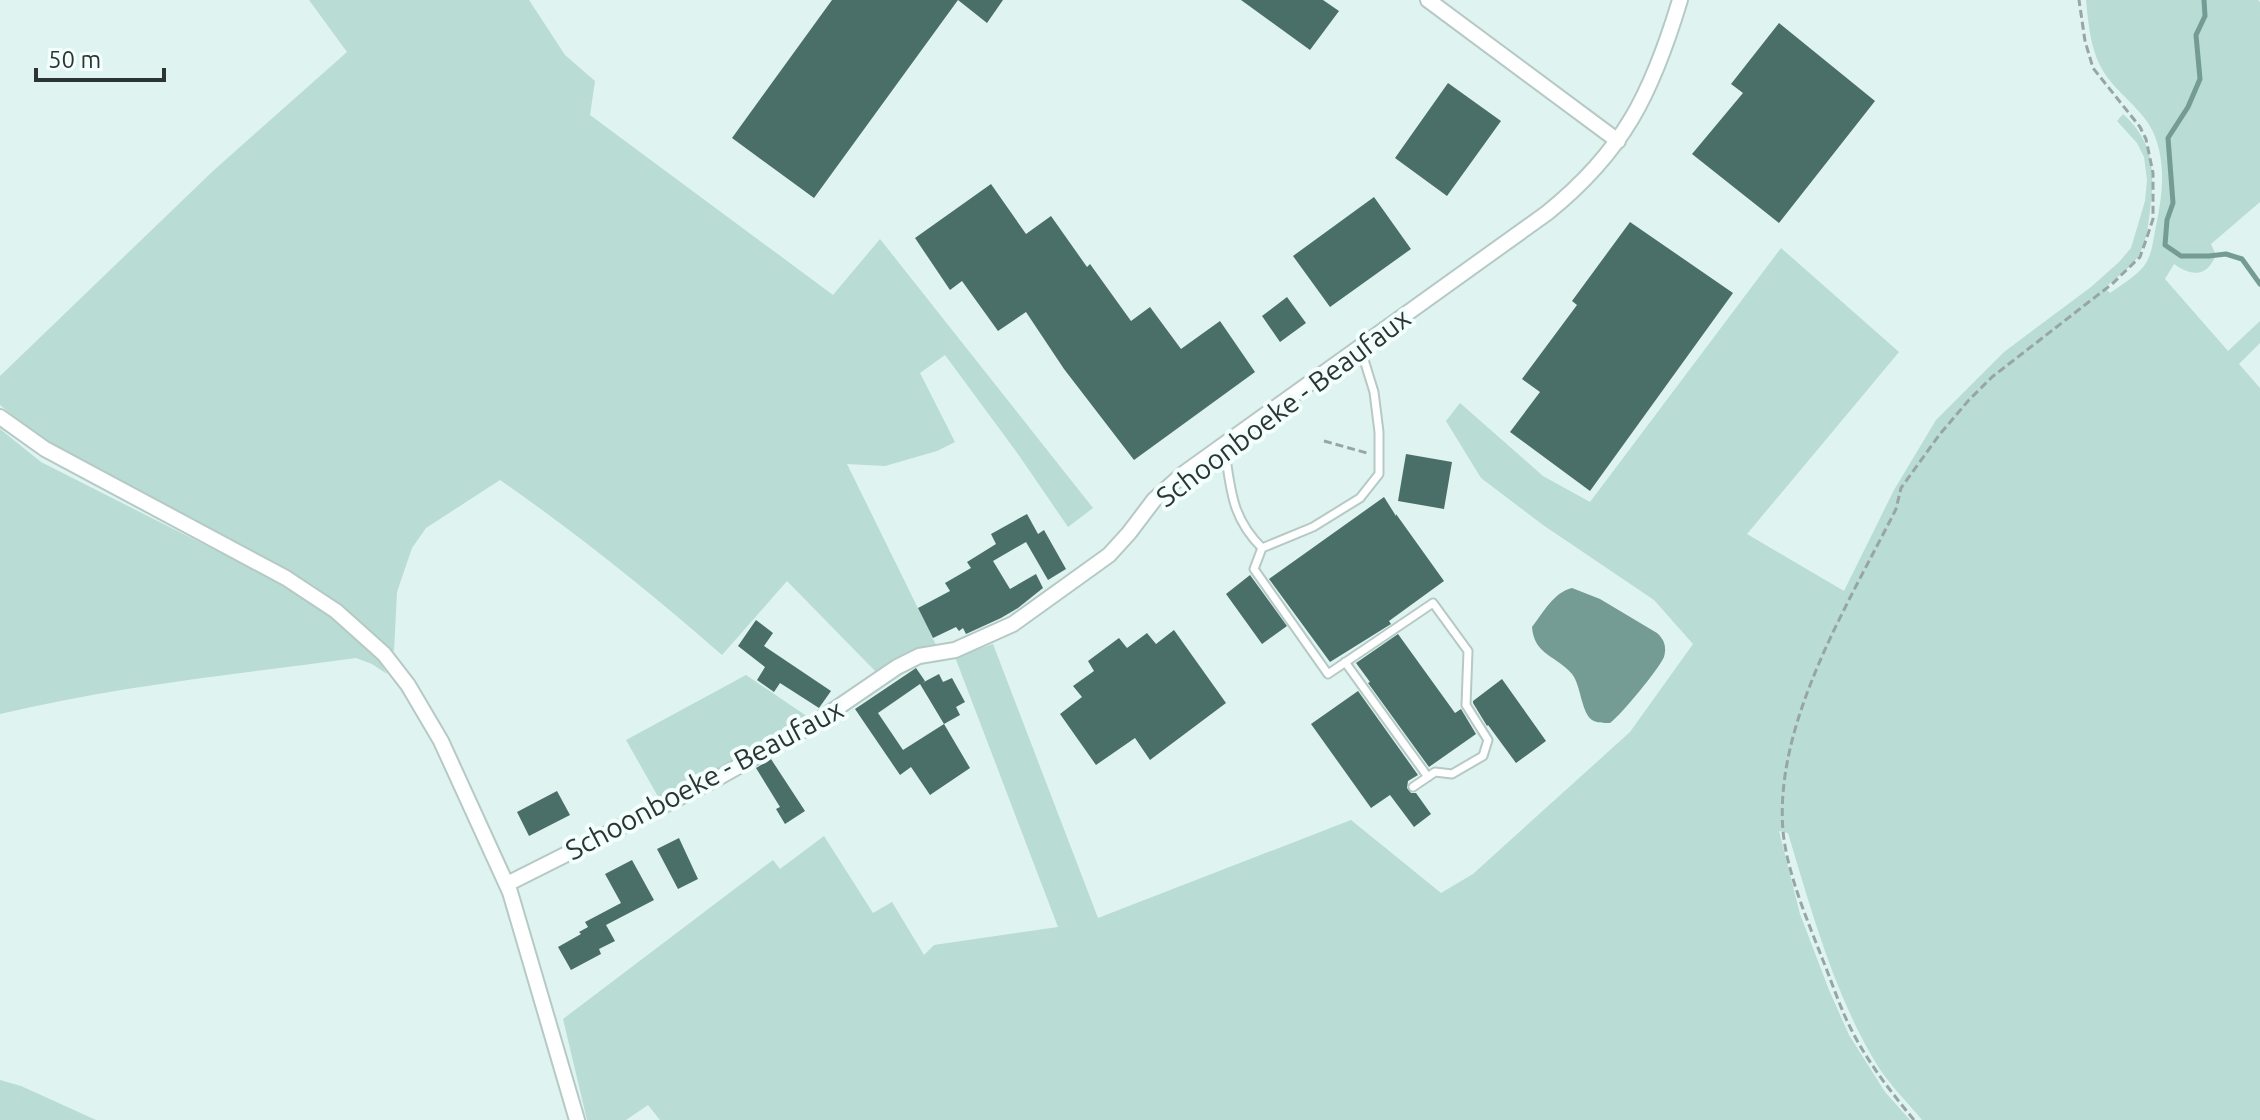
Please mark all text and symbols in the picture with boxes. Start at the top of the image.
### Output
scale bar [36,32,164,82]
text: 50 m [48,46,101,73]
street label: Schoonboeke - Beaufaux [1150,301,1416,513]
street label: Schoonboeke - Beaufaux [560,693,848,865]

